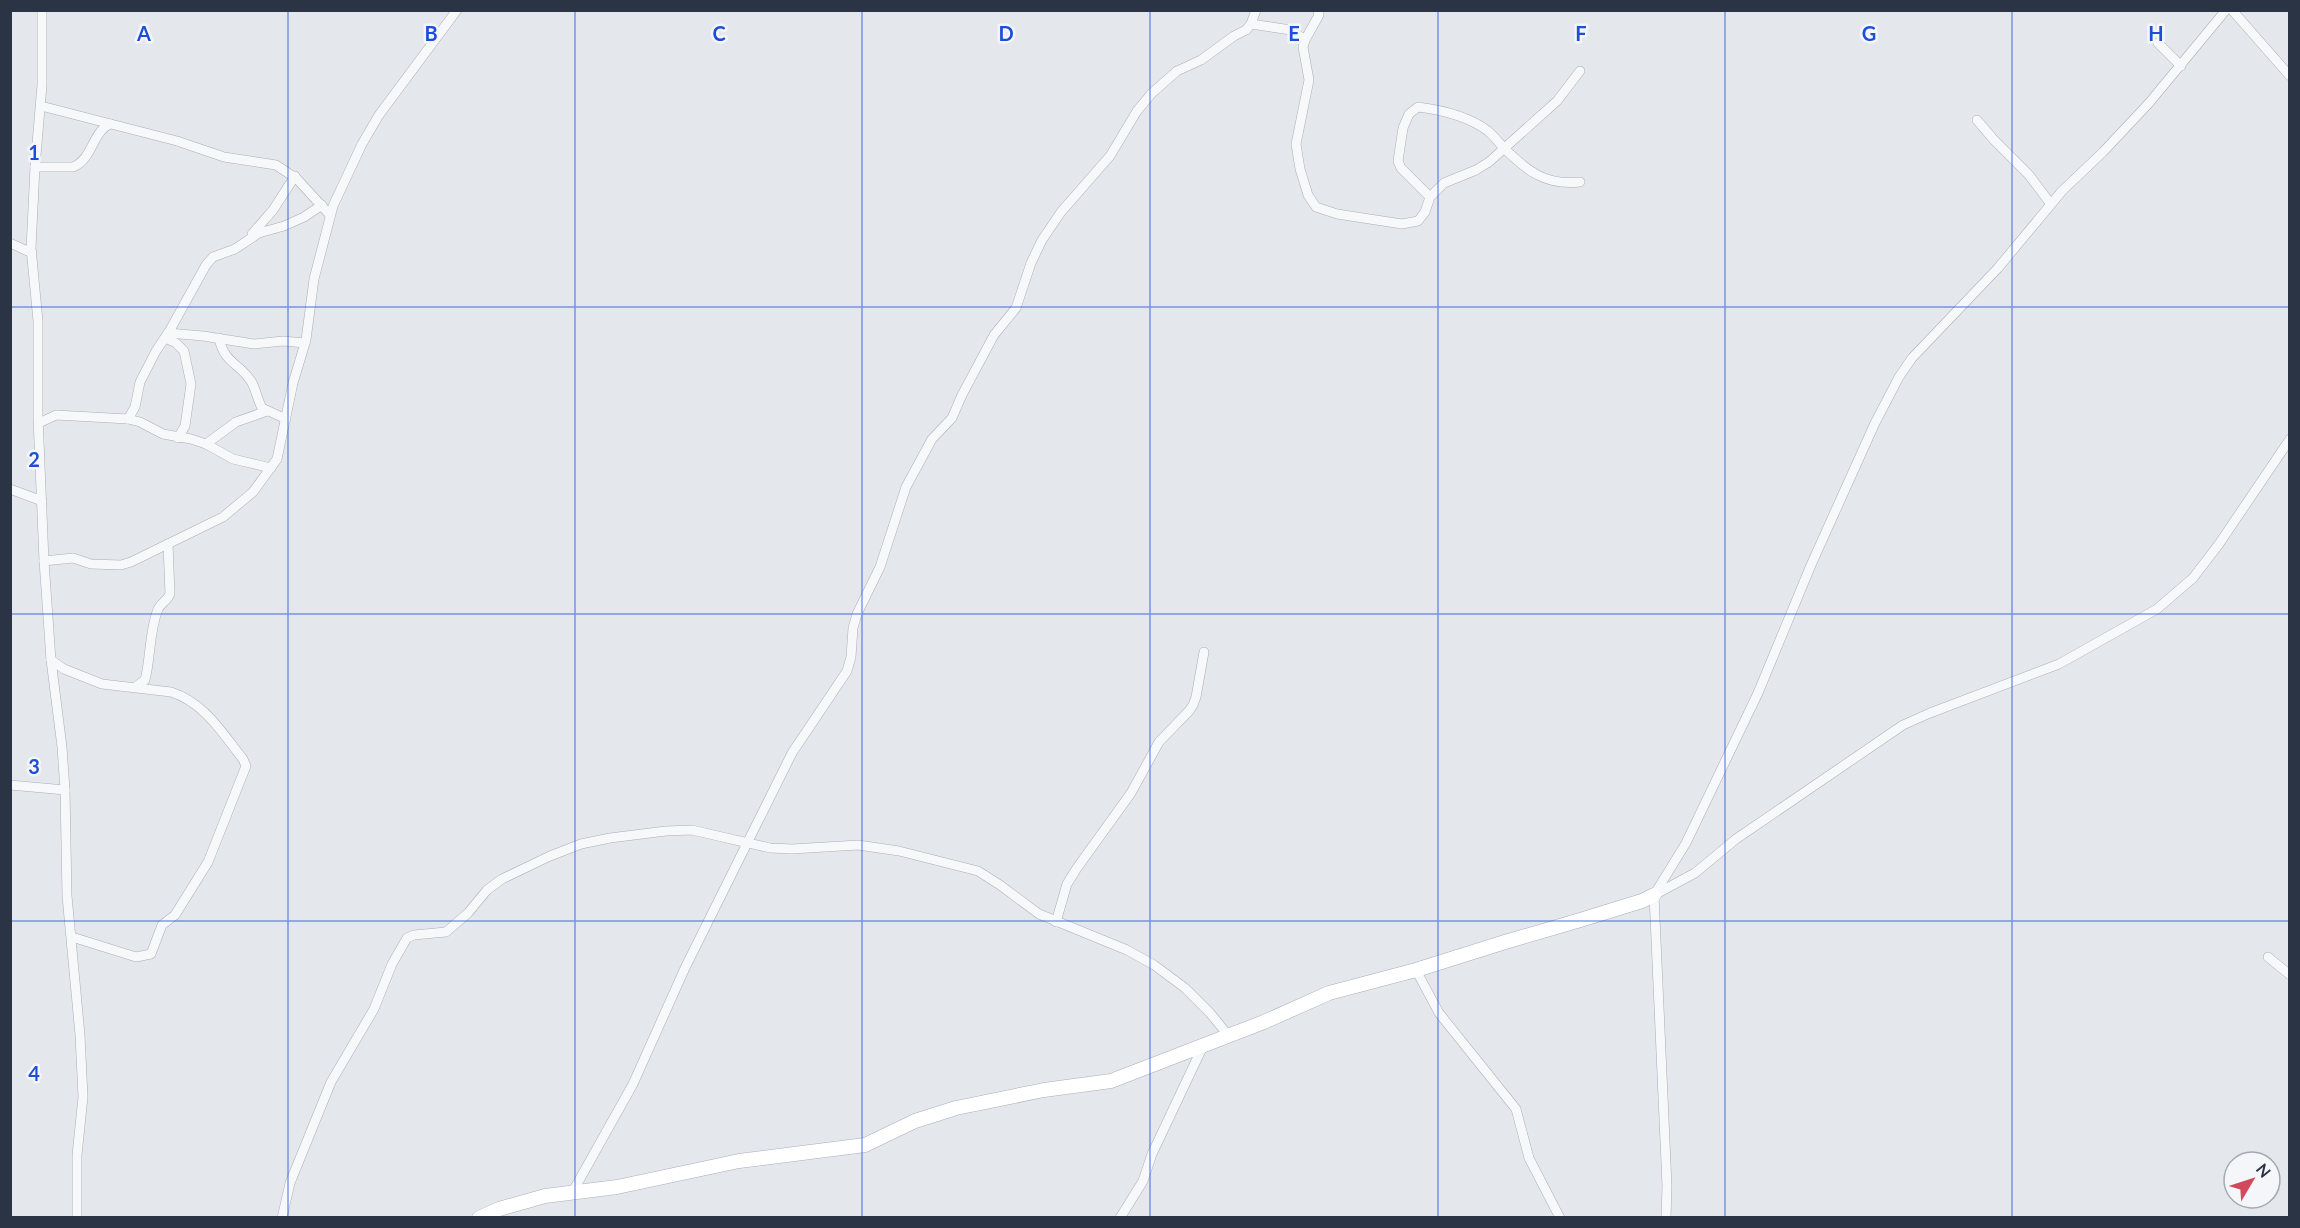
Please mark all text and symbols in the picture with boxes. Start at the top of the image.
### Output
text: A [136,21,151,45]
text: B [424,21,438,45]
text: C [712,21,726,45]
text: D [998,21,1014,45]
text: E [1288,21,1300,45]
text: F [1575,21,1587,45]
text: G [1862,21,1876,45]
text: H [2148,21,2164,45]
text: 1 [28,140,40,164]
text: 2 [28,447,40,471]
text: 3 [28,754,40,778]
text: 4 [28,1061,40,1085]
north arrow [2222,1150,2282,1210]
text: N [2253,1159,2275,1181]

